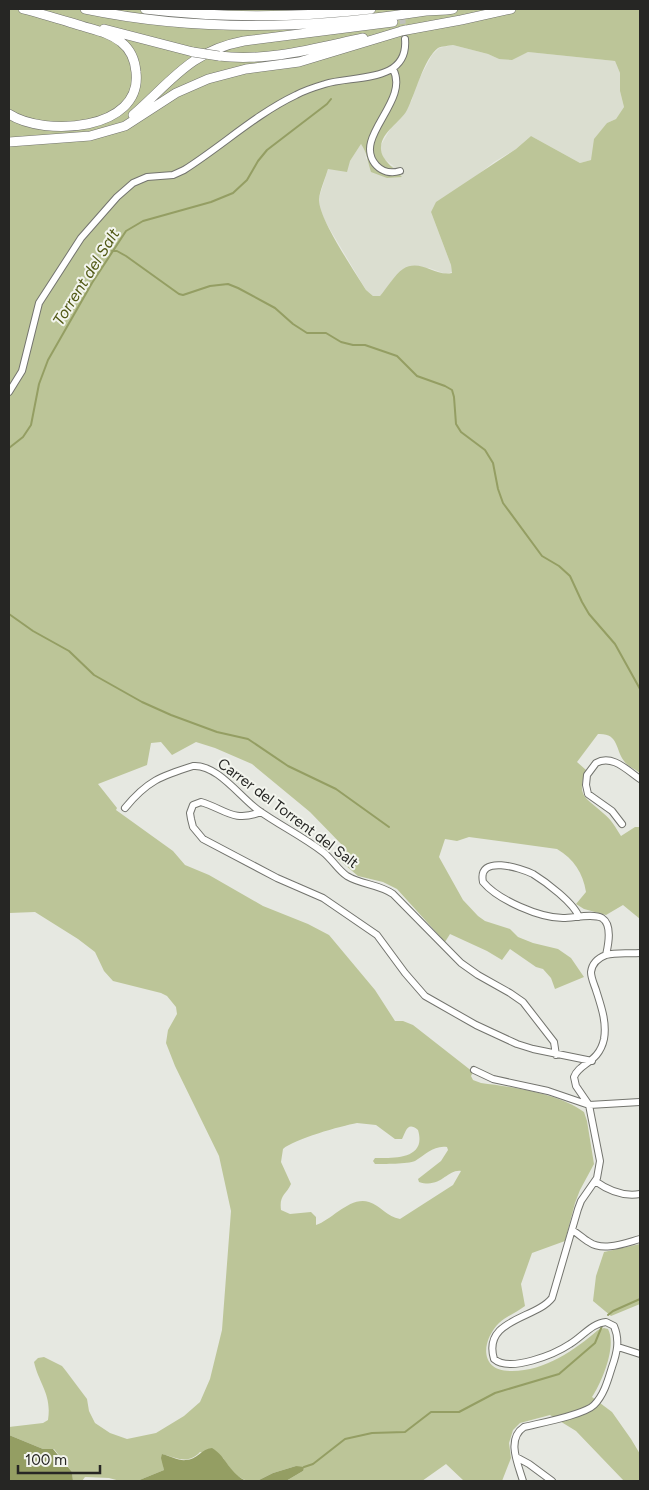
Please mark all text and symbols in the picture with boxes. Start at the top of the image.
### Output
water label: Torrent del Salt [49,224,124,329]
street label: Carrer del Torrent del Salt [214,754,362,872]
scale bar [18,1442,100,1474]
text: 100 m [25,1451,67,1469]

